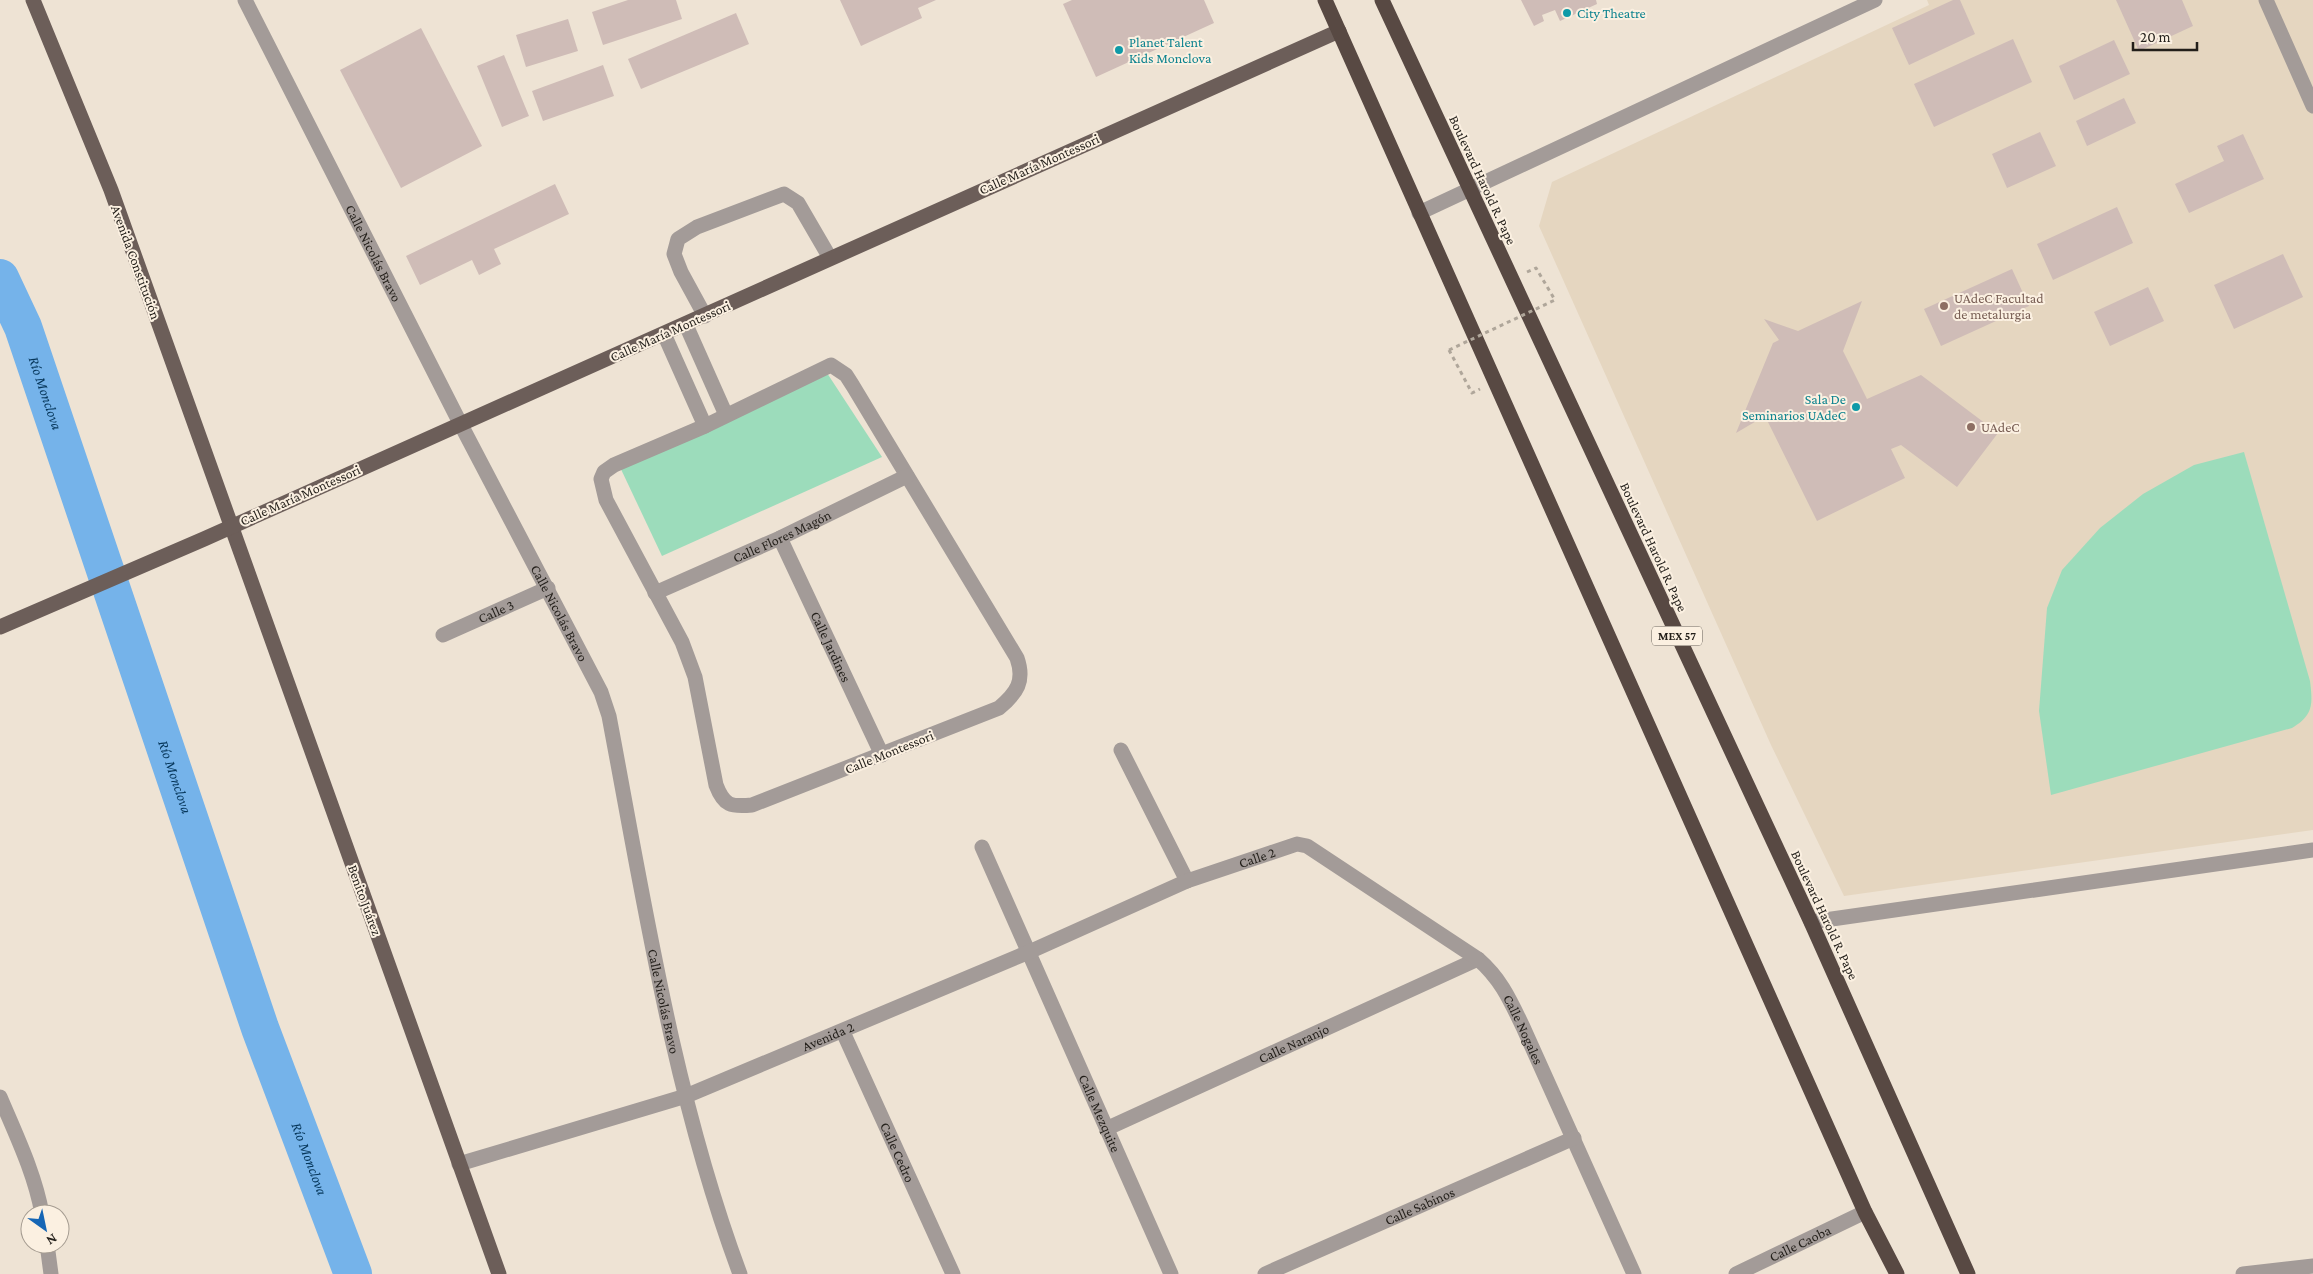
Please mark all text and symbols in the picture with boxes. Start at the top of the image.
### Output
place label: City Theatre [1577,5,1646,21]
marker: City Theatre [1561,7,1573,19]
scale bar [2133,20,2197,52]
text: 20 m [2140,29,2171,45]
place label: Planet Talent Kids Monclova [1129,34,1212,66]
marker: Planet Talent Kids Monclova [1113,44,1125,56]
street label: Boulevard Harold R. Pape [1446,113,1520,247]
street label: Calle María Montessori [976,130,1102,198]
street label: Calle Nicolás Bravo [342,202,405,304]
street label: Avenida Constitución [108,203,164,322]
place label: UAdeC Facultad de metalurgia [1954,290,2044,322]
street label: Calle María Montessori [607,297,733,365]
marker: UAdeC Facultad de metalurgia [1938,300,1950,312]
water label: Río Monclova [26,354,65,432]
place label: Sala De Seminarios UAdeC [1742,391,1846,423]
marker: Sala De Seminarios UAdeC [1850,401,1862,413]
place label: UAdeC [1981,419,2020,435]
marker: UAdeC [1965,421,1977,433]
street label: Calle María Montessori [237,461,363,529]
street label: Boulevard Harold R. Pape [1617,480,1691,614]
street label: Calle Flores Magón [730,506,834,566]
street label: Calle Nicolás Bravo [528,562,591,664]
street label: Calle 3 [476,596,516,626]
street label: Calle Jardines [808,609,855,685]
road number: MEX 57 [1652,626,1702,646]
street label: Calle Montessori [842,727,936,777]
water label: Río Monclova [155,738,195,816]
street label: Calle 2 [1237,844,1278,871]
street label: Boulevard Harold R. Pape [1788,848,1862,982]
street label: Benito Juárez [345,863,385,938]
street label: Calle Nicolás Bravo [645,947,683,1055]
street label: Calle Nogales [1500,991,1547,1067]
street label: Avenida 2 [800,1018,857,1054]
street label: Calle Naranjo [1256,1020,1331,1066]
street label: Calle Mezquite [1076,1072,1124,1155]
water label: Río Monclova [288,1120,330,1197]
street label: Calle Cedro [877,1120,918,1185]
street label: Calle Sabinos [1382,1184,1457,1228]
north arrow [20,1204,70,1254]
street label: Calle Caoba [1767,1221,1834,1265]
text: N [43,1231,60,1249]

